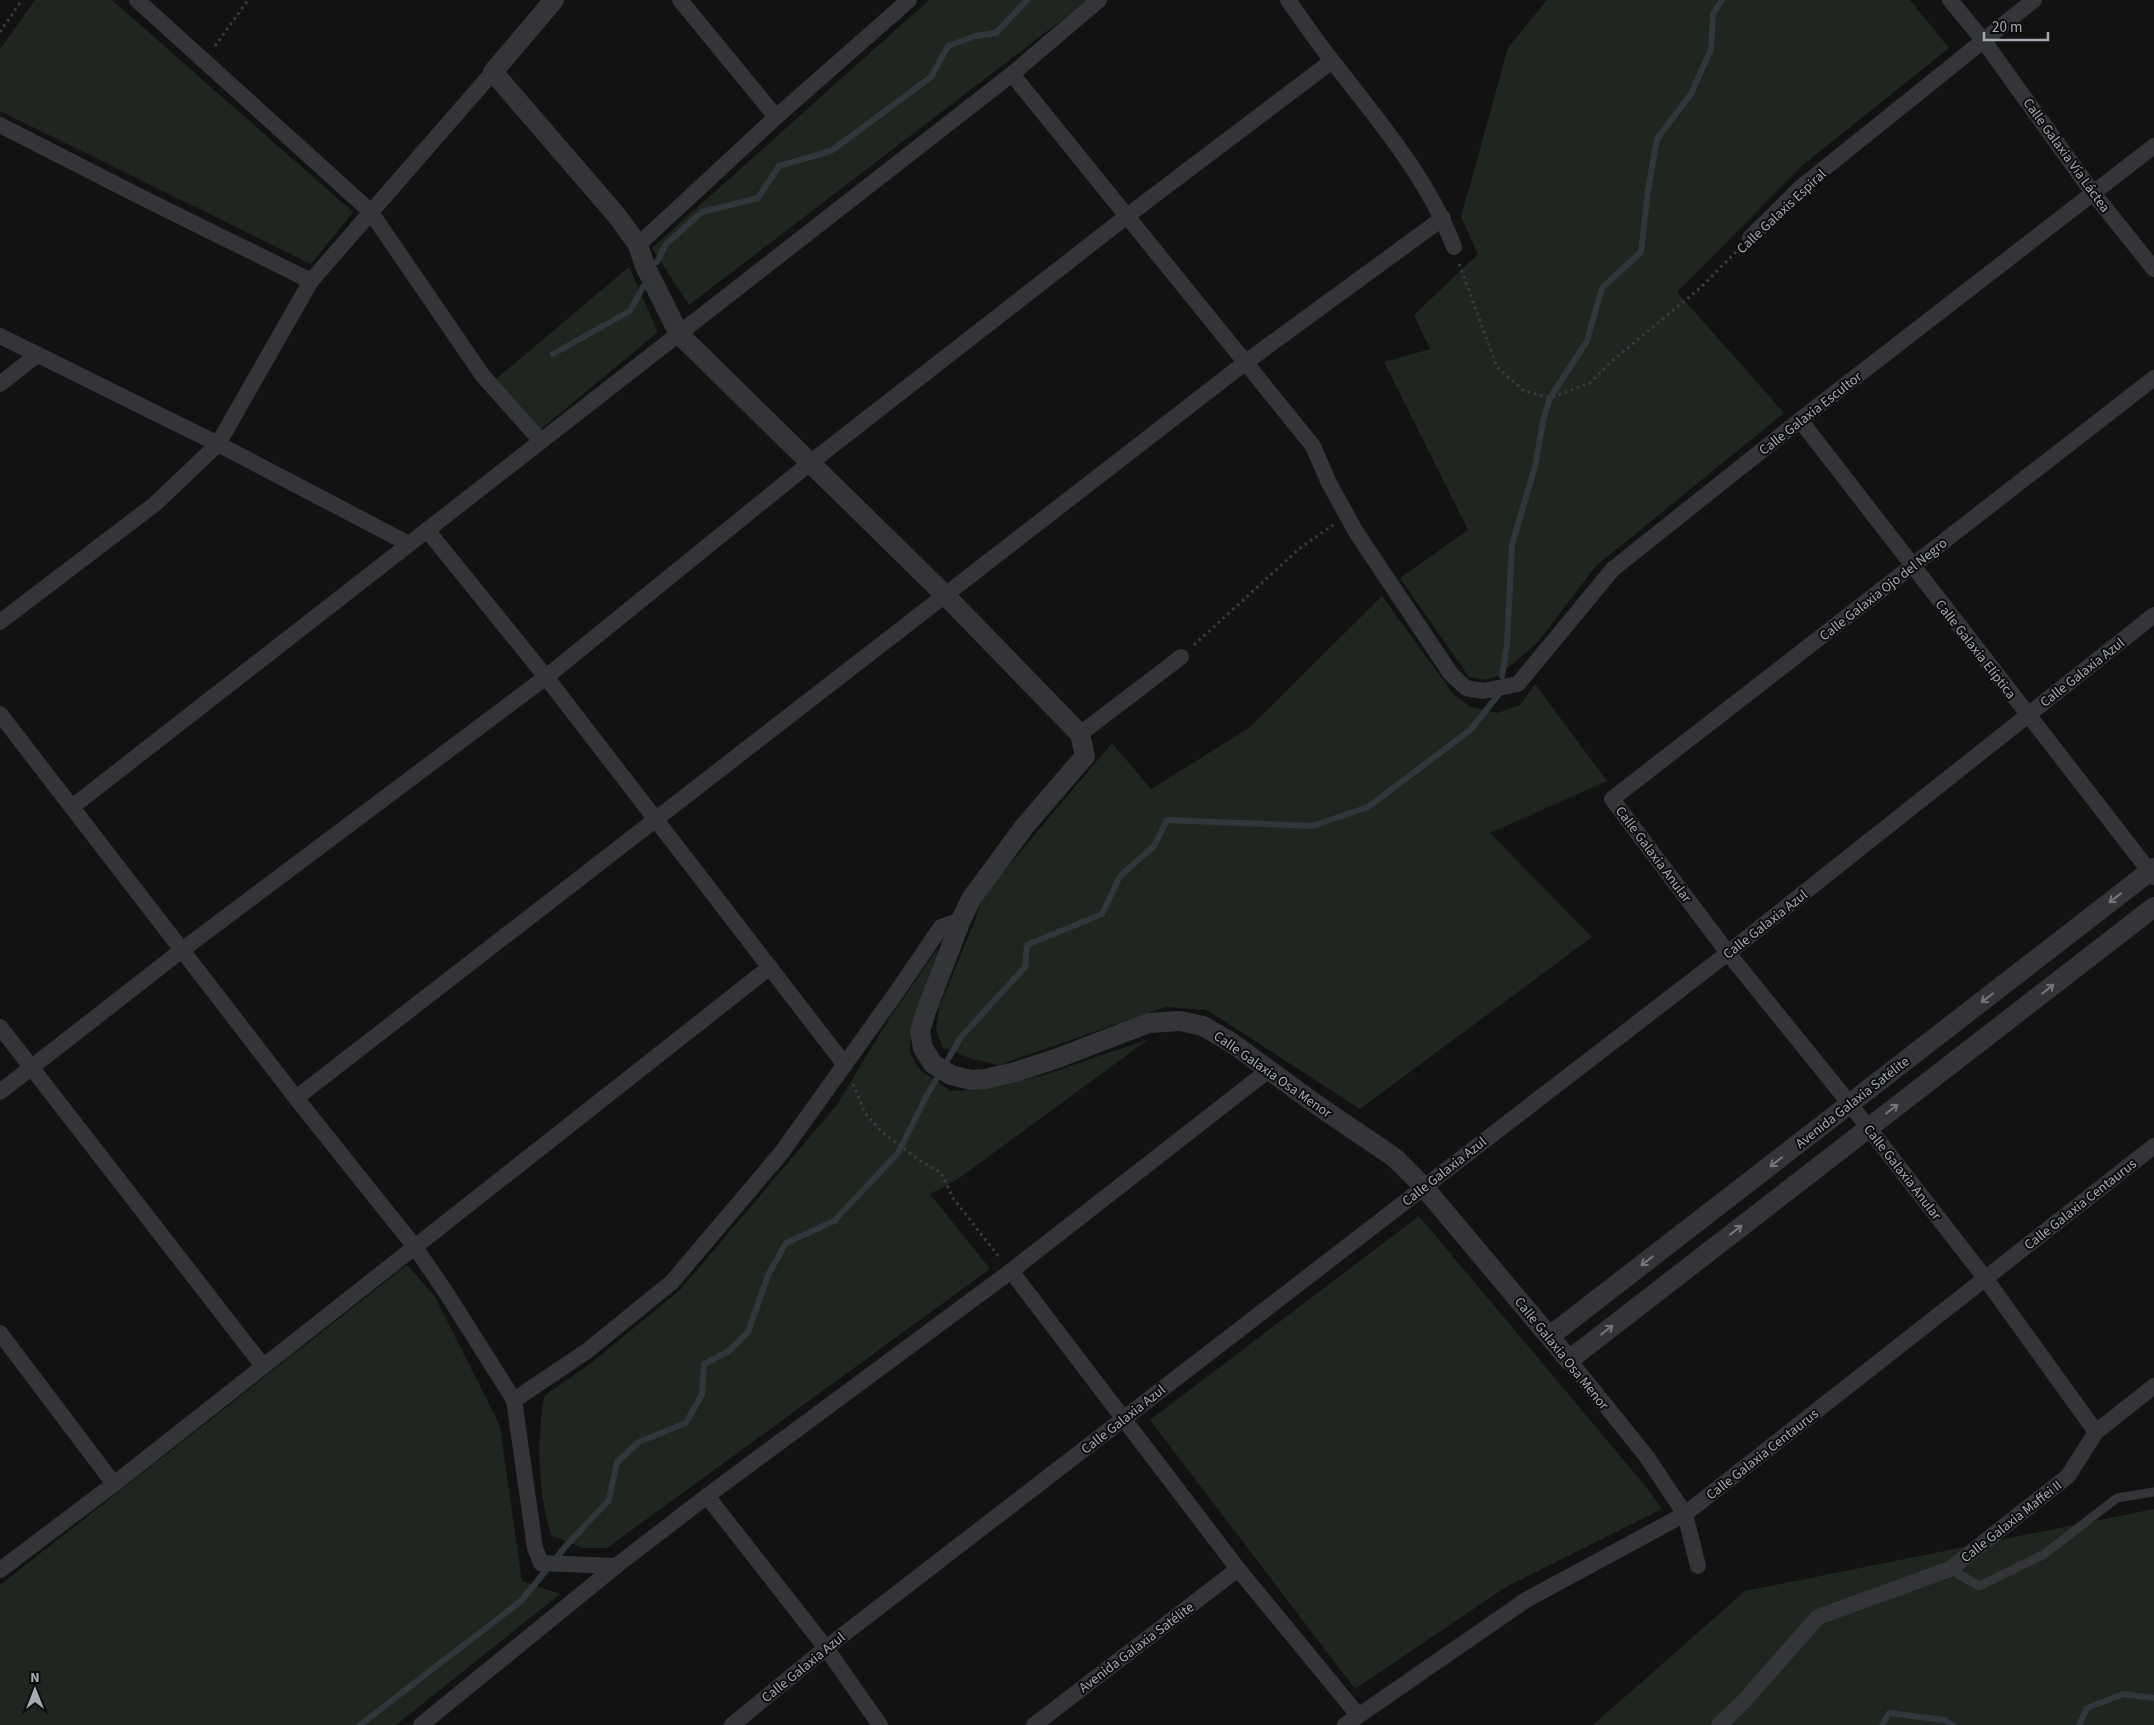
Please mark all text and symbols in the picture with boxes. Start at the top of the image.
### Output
scale bar [1984,10,2048,42]
text: 20 m [1992,17,2022,38]
street label: Calle Galaxia Vía Láctea [2018,94,2115,217]
street label: Calle Galaxis Espiral [1732,164,1831,259]
street label: Calle Galaxia Escultor [1755,367,1866,460]
street label: Calle Galaxia Ojo del Negro [1816,534,1952,646]
street label: Calle Galaxia Elíptica [1930,596,2020,704]
street label: Calle Galaxia Azul [2036,633,2129,712]
street label: Calle Galaxia Anular [1610,802,1696,907]
street label: Calle Galaxia Azul [1719,885,1812,964]
one-way arrow [2109,892,2122,903]
one-way arrow [2041,983,2054,994]
one-way arrow [1981,992,1994,1003]
street label: Calle Galaxia Osa Menor [1209,1026,1336,1123]
street label: Avenida Galaxia Satélite [1791,1052,1914,1154]
one-way arrow [1885,1104,1898,1115]
street label: Calle Galaxia Anular [1859,1121,1946,1225]
street label: Calle Galaxia Azul [1398,1132,1491,1211]
street label: Calle Galaxia Centaurus [2020,1154,2141,1255]
one-way arrow [1770,1156,1783,1167]
one-way arrow [1729,1225,1742,1236]
one-way arrow [1640,1256,1654,1266]
street label: Calle Galaxia Osa Menor [1509,1293,1613,1414]
one-way arrow [1600,1324,1613,1335]
street label: Calle Galaxia Azul [1077,1380,1170,1459]
street label: Calle Galaxia Centaurus [1702,1404,1823,1505]
street label: Calle Galaxia Maffei II [1957,1476,2066,1568]
street label: Avenida Galaxia Satélite [1075,1598,1199,1698]
street label: Calle Galaxia Azul [758,1628,850,1708]
north arrow [10,1665,60,1715]
text: N [30,1668,40,1688]

